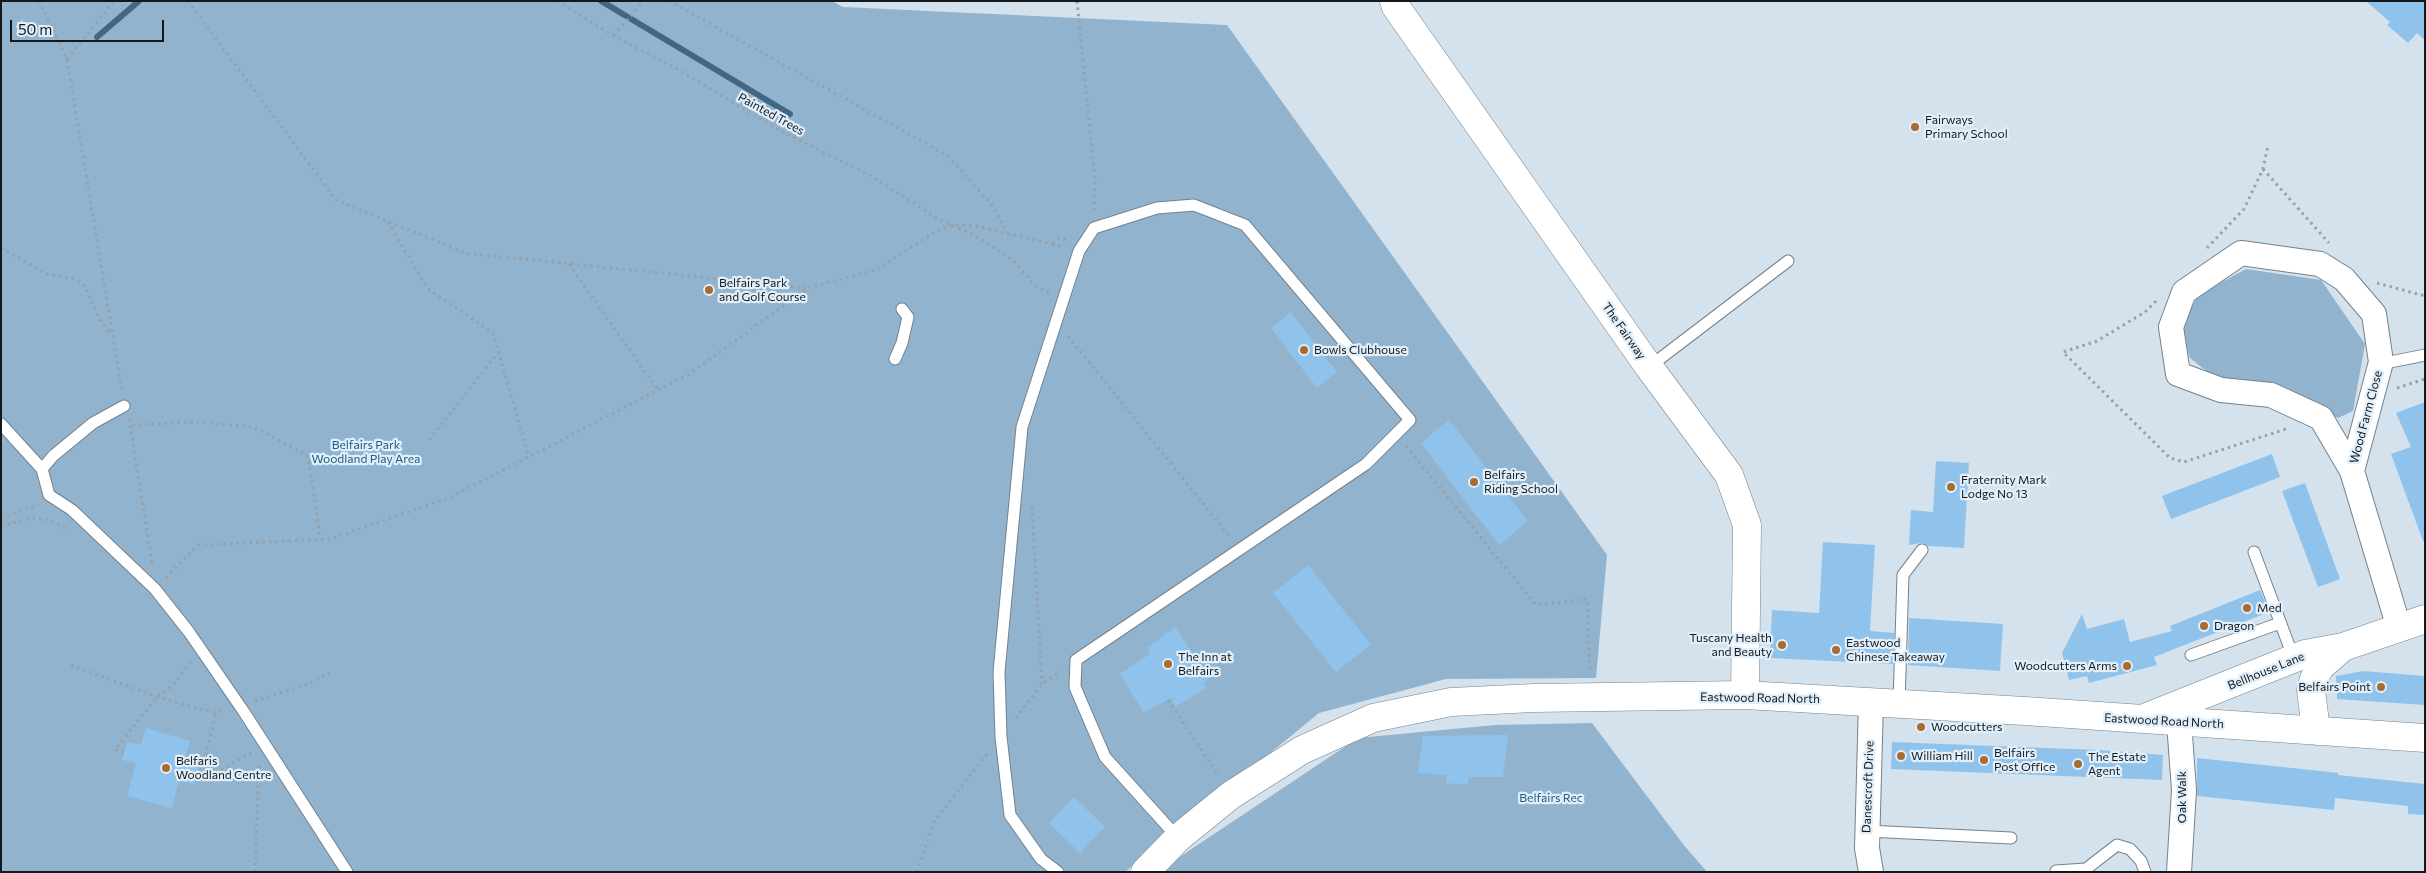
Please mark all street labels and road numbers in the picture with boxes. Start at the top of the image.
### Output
street label: Painted Trees [735,90,807,138]
street label: The Fairway [1599,300,1649,362]
street label: Wood Farm Close [2347,369,2385,465]
street label: Bellhouse Lane [2226,649,2306,693]
street label: Eastwood Road North [1700,690,1820,706]
street label: Eastwood Road North [2104,711,2224,731]
street label: Danescroft Drive [1859,741,1877,833]
street label: Oak Walk [2175,771,2189,823]

